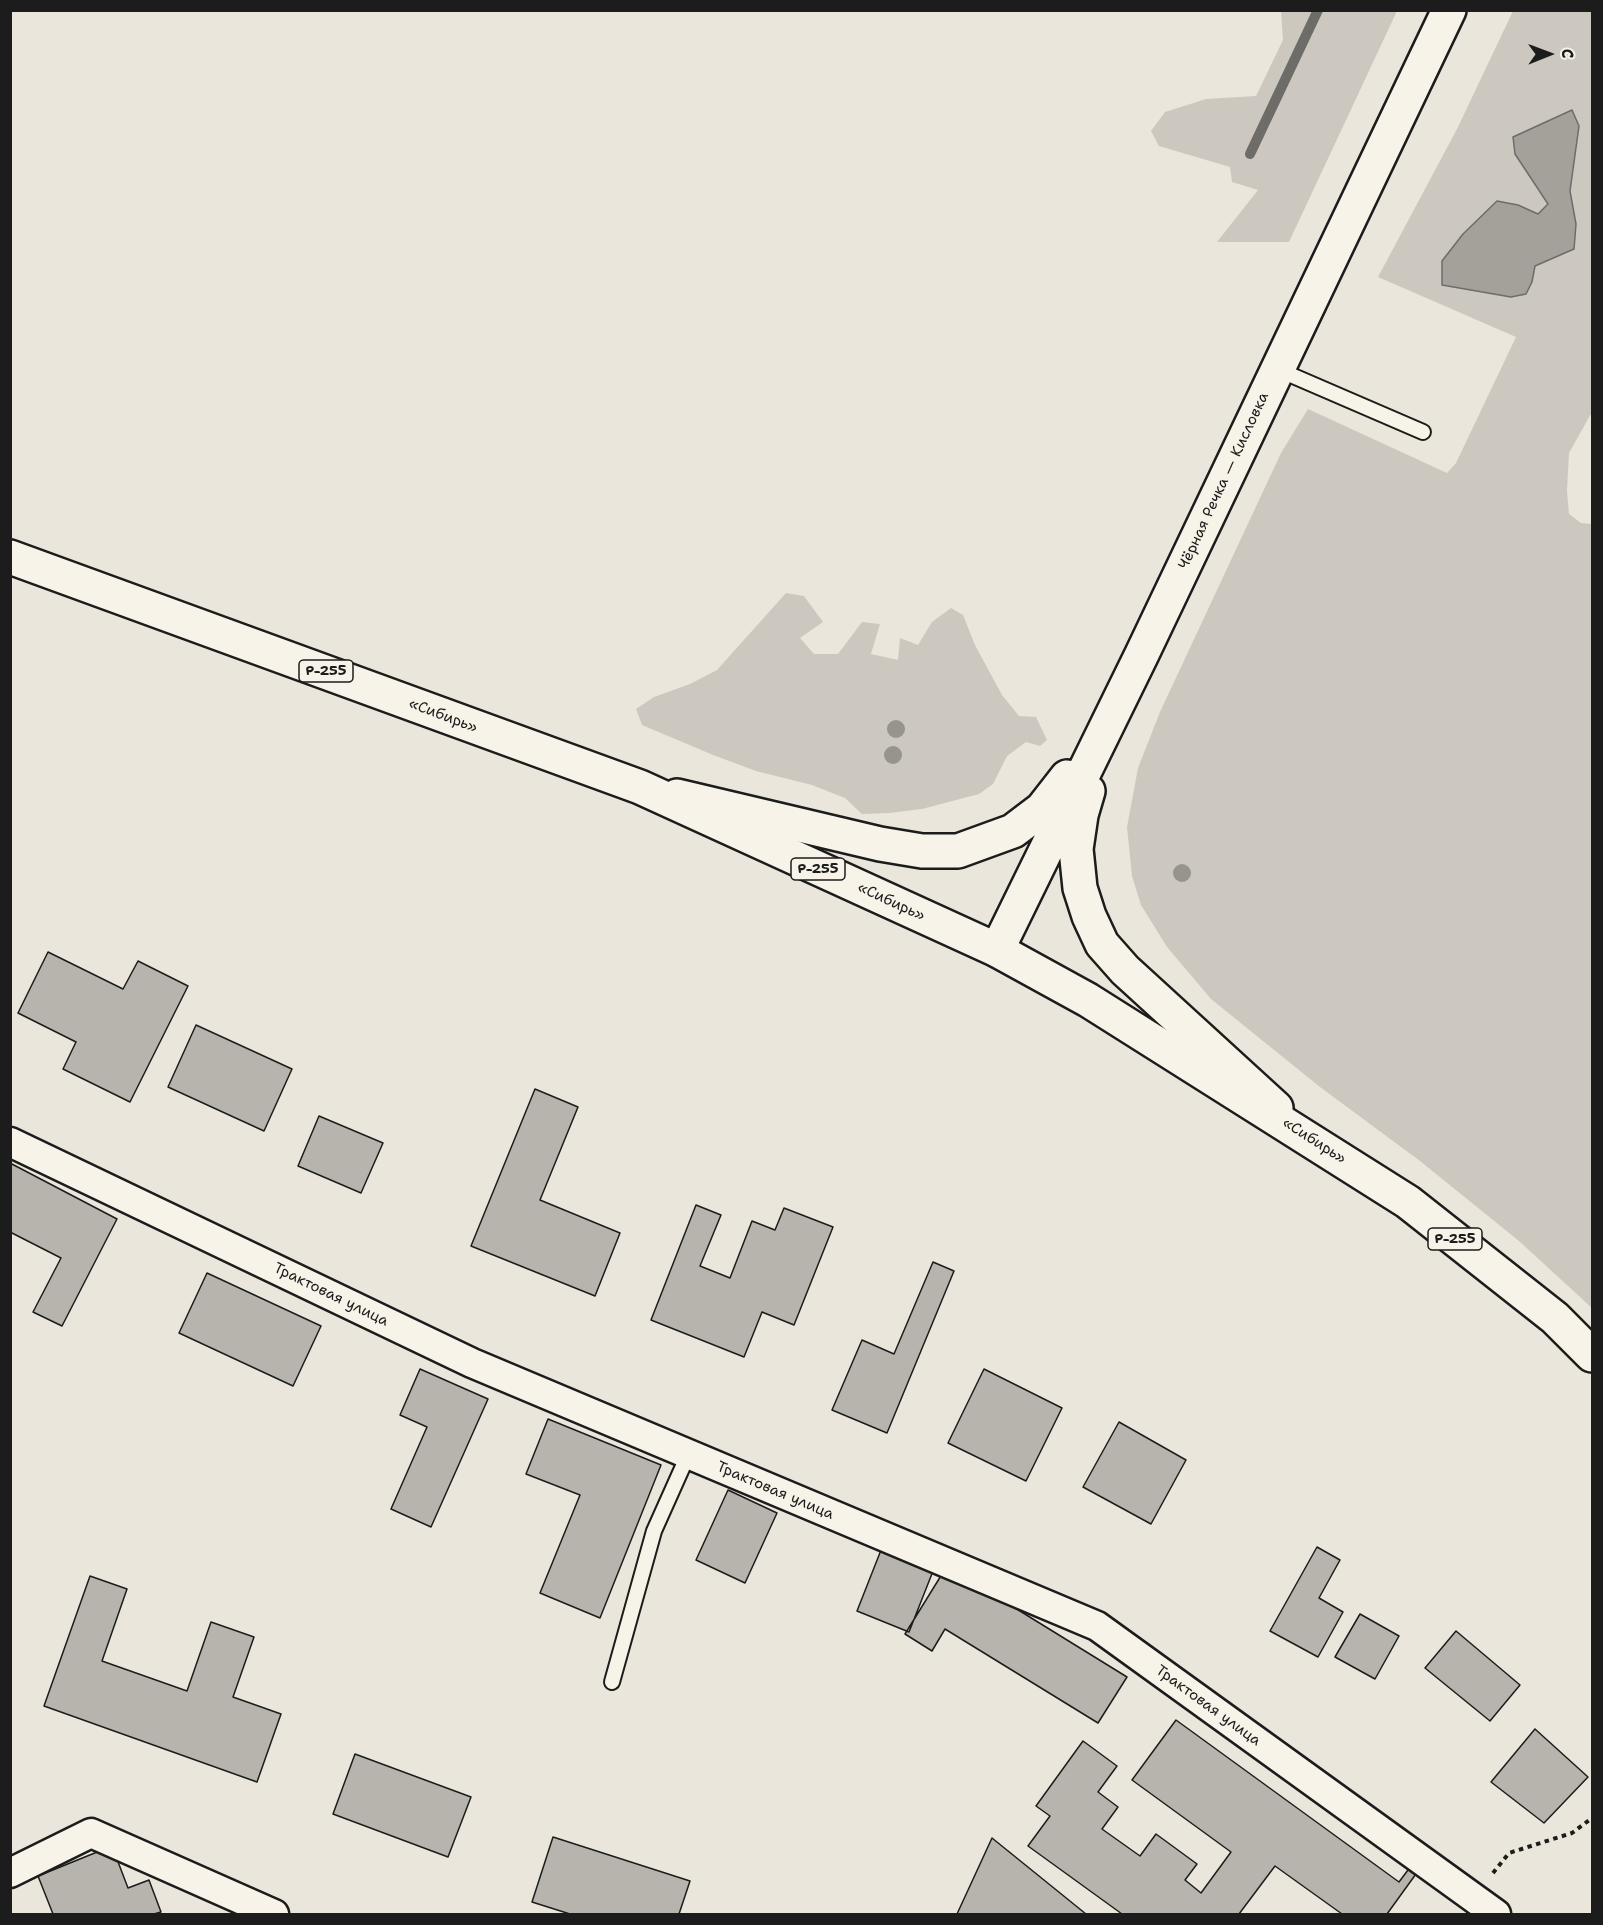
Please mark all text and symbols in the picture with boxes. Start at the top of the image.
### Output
north arrow [1519,24,1579,84]
text: С [1557,49,1578,59]
street label: Чёрная Речка — Кисловка [1175,390,1273,572]
road number: Р-255 [299,660,353,682]
street label: «Сибирь» [406,695,480,737]
road number: Р-255 [791,858,845,880]
street label: «Сибирь» [855,879,927,925]
street label: «Сибирь» [1279,1114,1349,1168]
road number: Р-255 [1428,1228,1482,1250]
street label: Трактовая улица [271,1259,391,1331]
street label: Трактовая улица [714,1458,836,1524]
street label: Трактовая улица [1152,1662,1264,1750]

